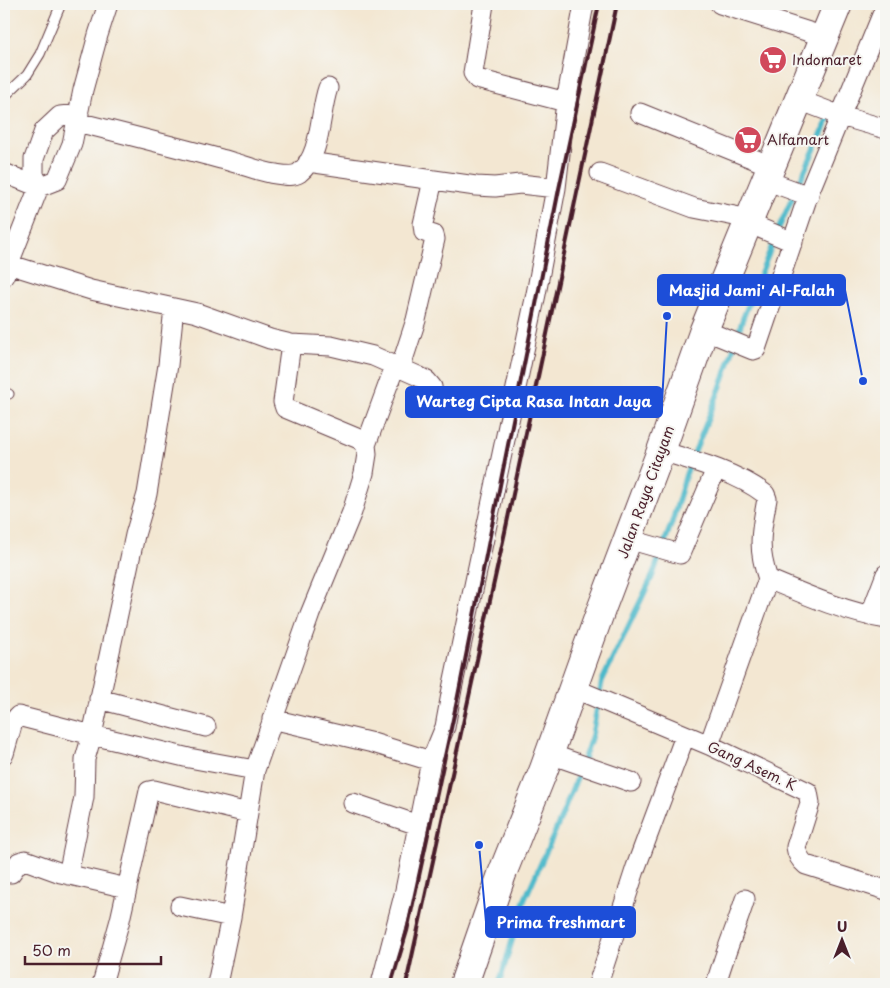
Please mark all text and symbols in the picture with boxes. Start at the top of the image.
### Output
supermarket icon: Indomaret [758,45,788,75]
place label: Indomaret [792,49,862,70]
supermarket icon: Alfamart [733,125,763,155]
place label: Alfamart [767,129,830,150]
callout: Masjid Jami' Al-Falah [658,275,845,305]
text: Masjid Jami' Al-Falah [669,278,835,301]
callout: Warteg Cipta Rasa Intan Jaya [406,387,662,417]
text: Warteg Cipta Rasa Intan Jaya [416,389,652,412]
street label: Jalan Raya Citayam [612,422,679,561]
street label: Gang Asem. K [704,736,801,796]
callout: Prima freshmart [486,907,635,937]
text: Prima freshmart [497,910,625,933]
north arrow [818,916,868,966]
text: U [837,916,847,937]
scale bar [25,933,161,965]
text: 50 m [32,938,71,961]

